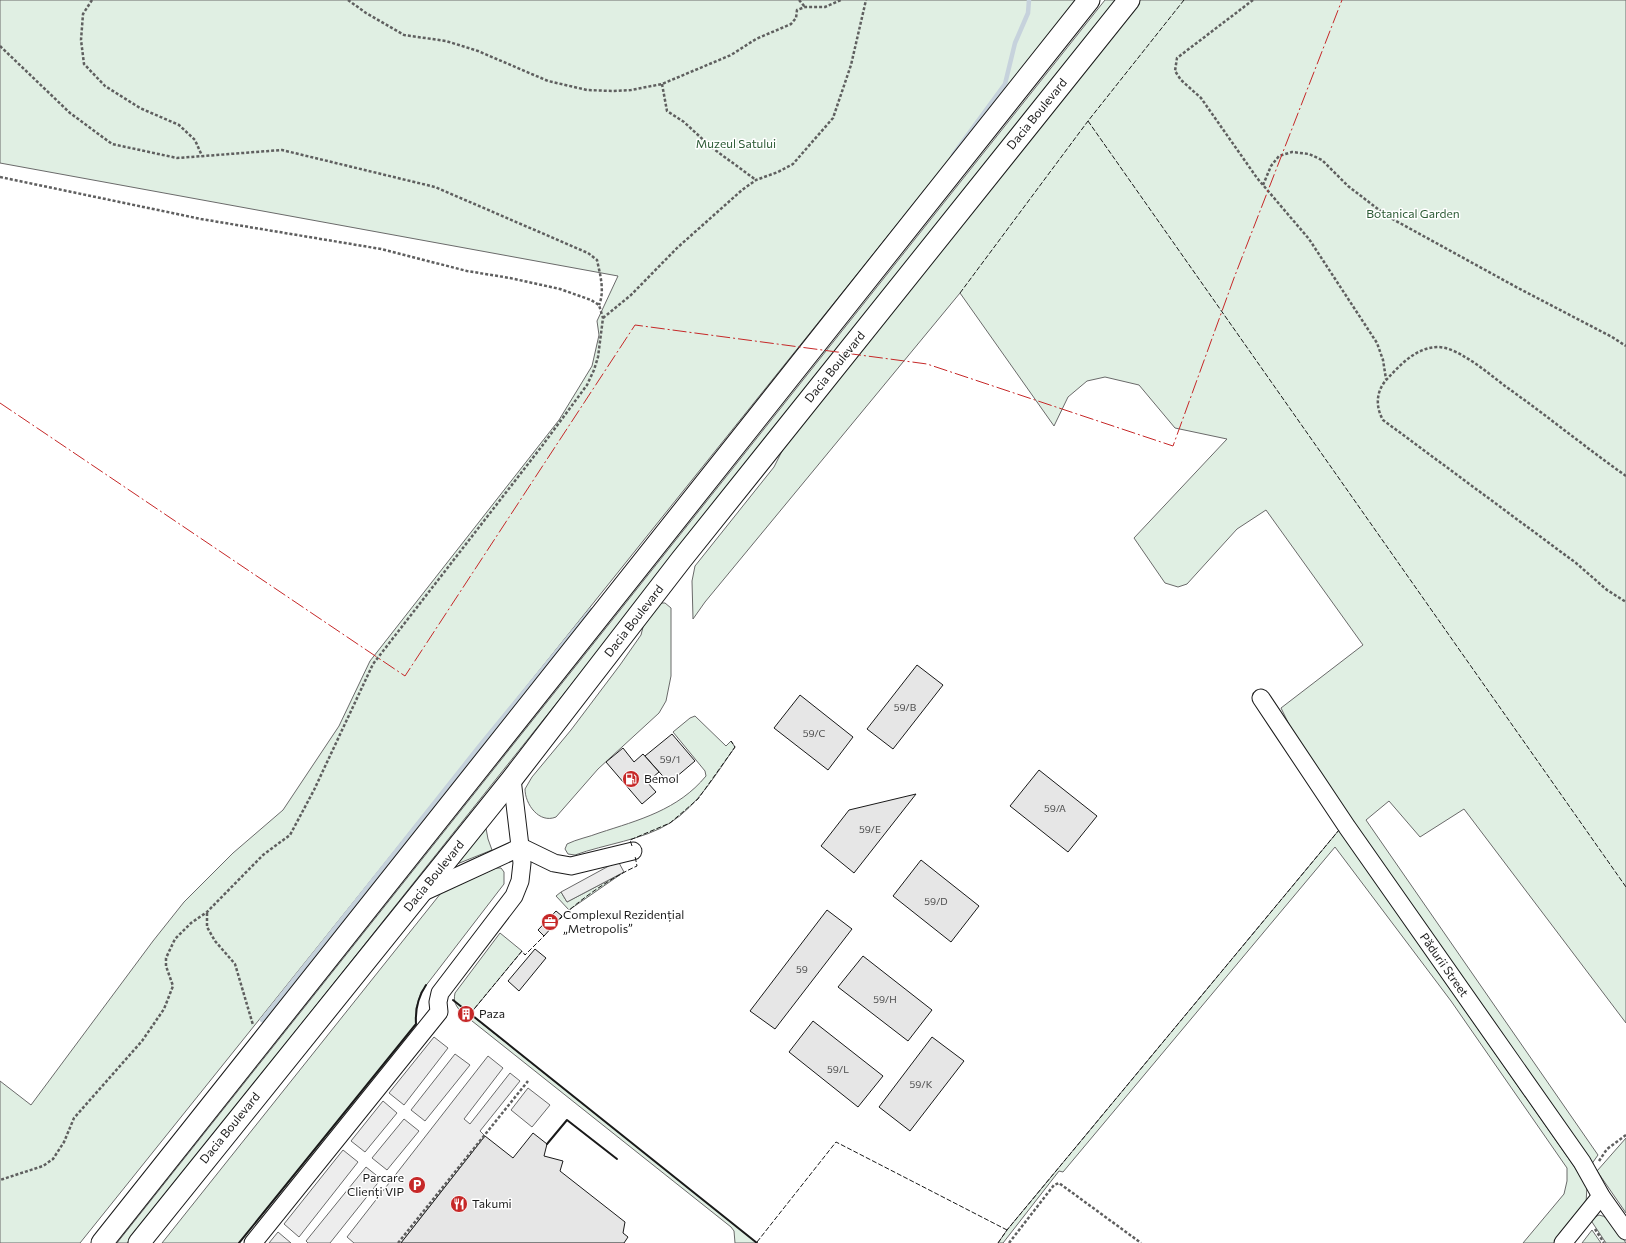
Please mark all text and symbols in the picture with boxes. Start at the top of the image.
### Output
street label: Dacia Boulevard [1003,75,1069,152]
park label: Muzeul Satului [696,136,776,150]
park label: Botanical Garden [1366,206,1460,220]
street label: Dacia Boulevard [801,328,867,405]
street label: Dacia Boulevard [601,582,666,659]
house number: 59/B [894,701,917,713]
house number: 59/C [803,727,825,739]
house number: 59/1 [660,753,680,765]
fuel station icon: Bemol [621,769,641,789]
place label: Bemol [644,771,679,785]
house number: 59/A [1044,802,1066,814]
house number: 59/E [859,823,881,835]
street label: Dacia Boulevard [400,837,466,914]
house number: 59/D [924,895,948,907]
place label: Complexul Rezidențial „Metropolis” [563,907,684,935]
office icon: Complexul Rezidențial „Metropolis” [540,912,560,932]
street label: Pădurii Street [1418,930,1472,999]
house number: 59 [796,963,808,975]
house number: 59/H [873,993,897,1005]
building icon: Paza [456,1004,476,1024]
place label: Paza [479,1006,505,1020]
house number: 59/L [827,1063,849,1075]
house number: 59/K [910,1078,933,1090]
street label: Dacia Boulevard [196,1089,262,1166]
place label: Parcare Clienți VIP [347,1170,404,1199]
parking icon: Parcare Clienți VIP [407,1175,427,1195]
restaurant icon: Takumi [449,1194,469,1214]
place label: Takumi [472,1196,512,1210]

